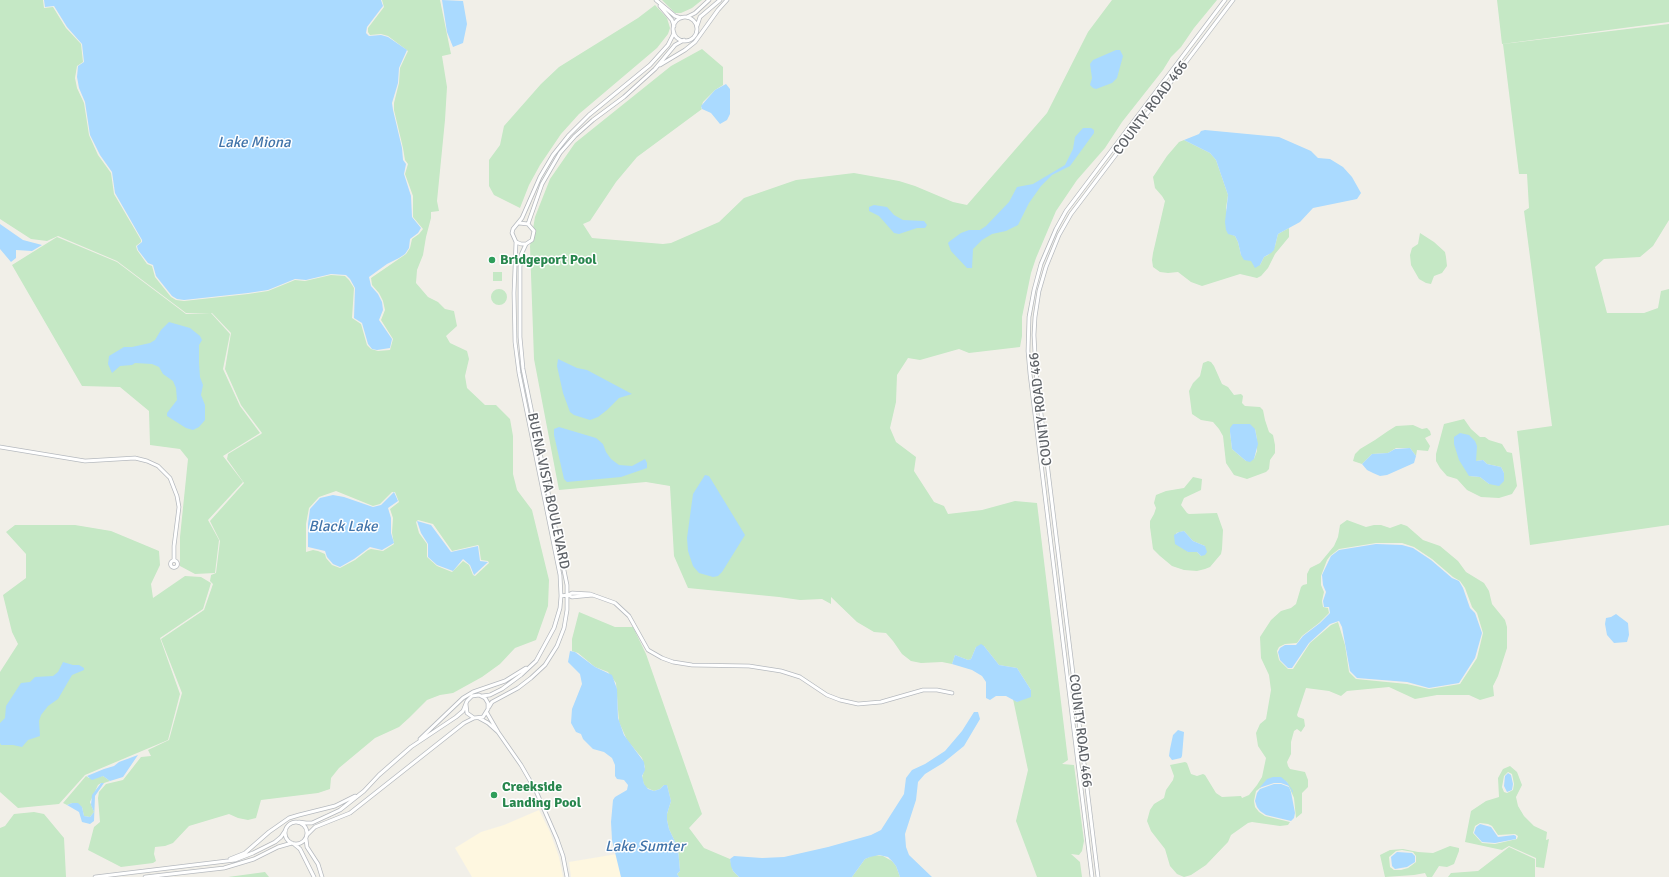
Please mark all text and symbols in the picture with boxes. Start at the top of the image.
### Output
street label: COUNTY ROAD 466 [1110,57,1192,159]
water label: Lake Miona [217,134,291,152]
place label: Bridgeport Pool [500,252,597,268]
marker: Bridgeport Pool [487,255,497,265]
street label: COUNTY ROAD 466 [1026,351,1056,467]
street label: BUENA VISTA BOULEVARD [523,411,573,571]
water label: Black Lake [309,518,377,536]
street label: COUNTY ROAD 466 [1065,673,1095,789]
place label: Creekside Landing Pool [502,779,581,812]
marker: Creekside Landing Pool [489,790,499,800]
water label: Lake Sumter [605,838,685,856]

